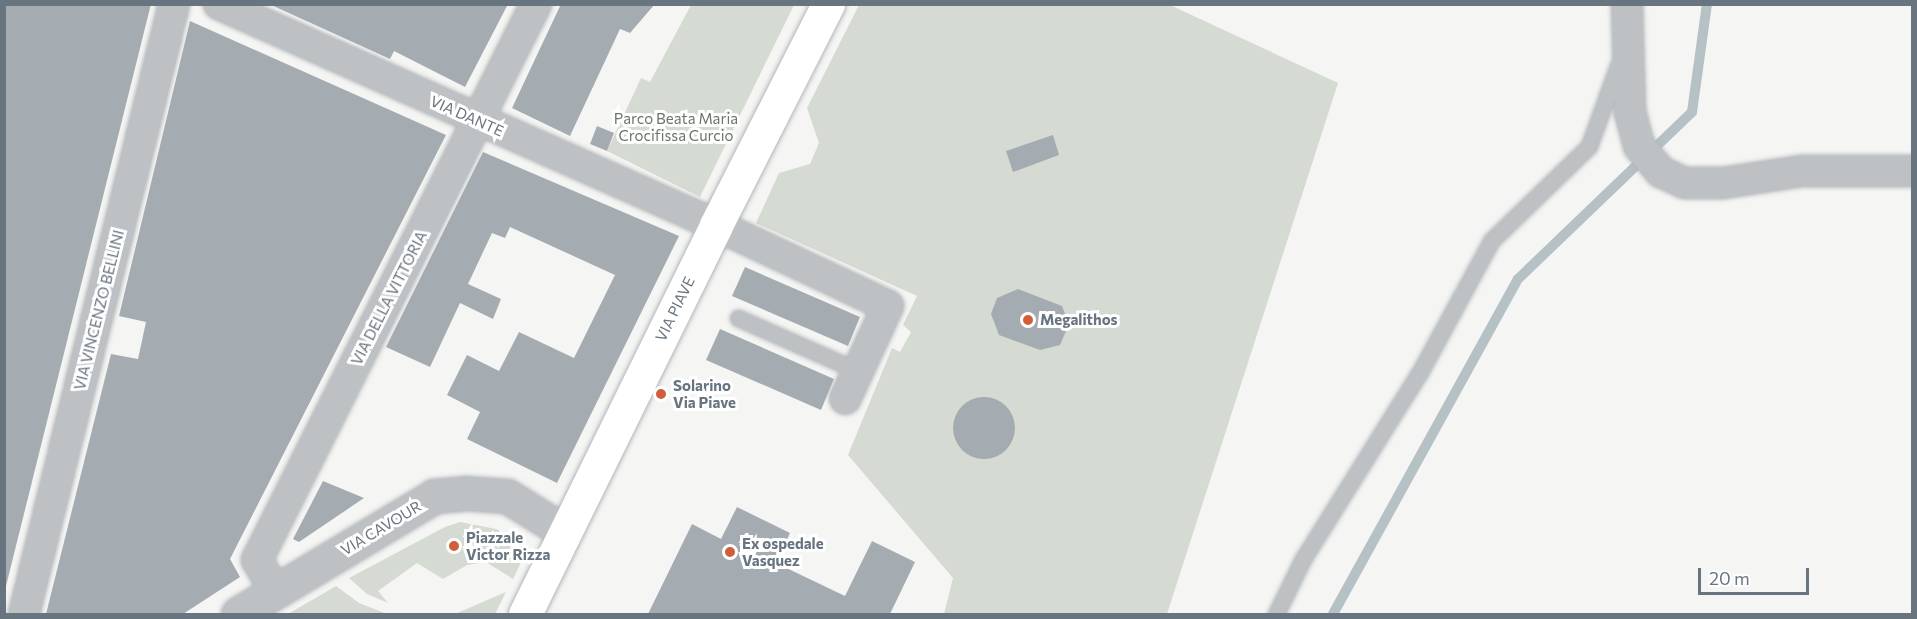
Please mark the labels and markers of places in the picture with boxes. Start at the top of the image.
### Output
place label: Megalithos [1040,311,1117,329]
marker: Megalithos [1021,313,1035,327]
place label: Solarino Via Piave [673,376,736,411]
marker: Solarino Via Piave [654,387,668,401]
place label: Piazzale Victor Rizza [466,528,550,563]
place label: Ex ospedale Vasquez [742,534,824,569]
marker: Piazzale Victor Rizza [447,539,461,553]
marker: Ex ospedale Vasquez [723,545,737,559]

